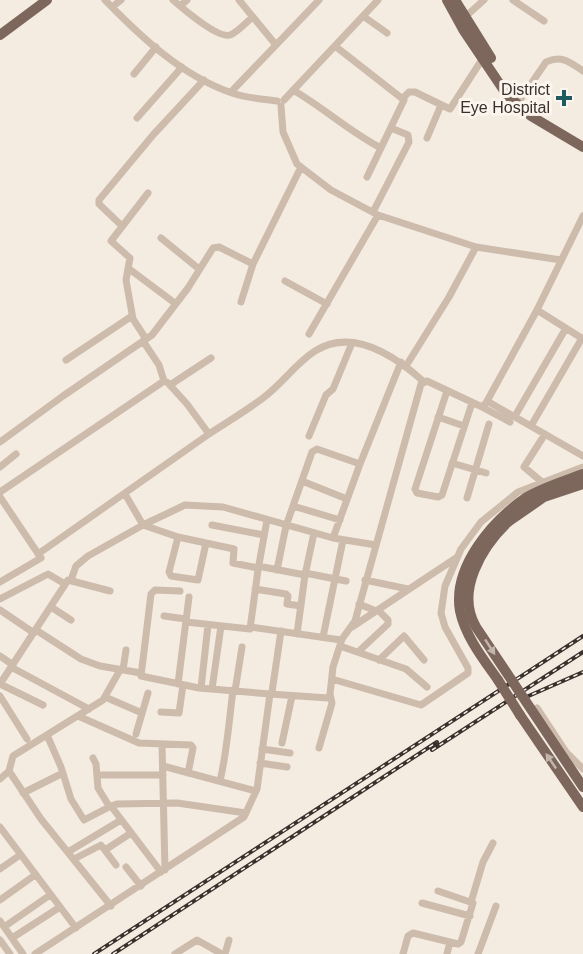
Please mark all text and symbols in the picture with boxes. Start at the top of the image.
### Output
place label: District Eye Hospital [460,81,551,116]
marker: District Eye Hospital [555,89,573,107]
one-way arrow [484,639,495,656]
one-way arrow [545,754,557,770]

